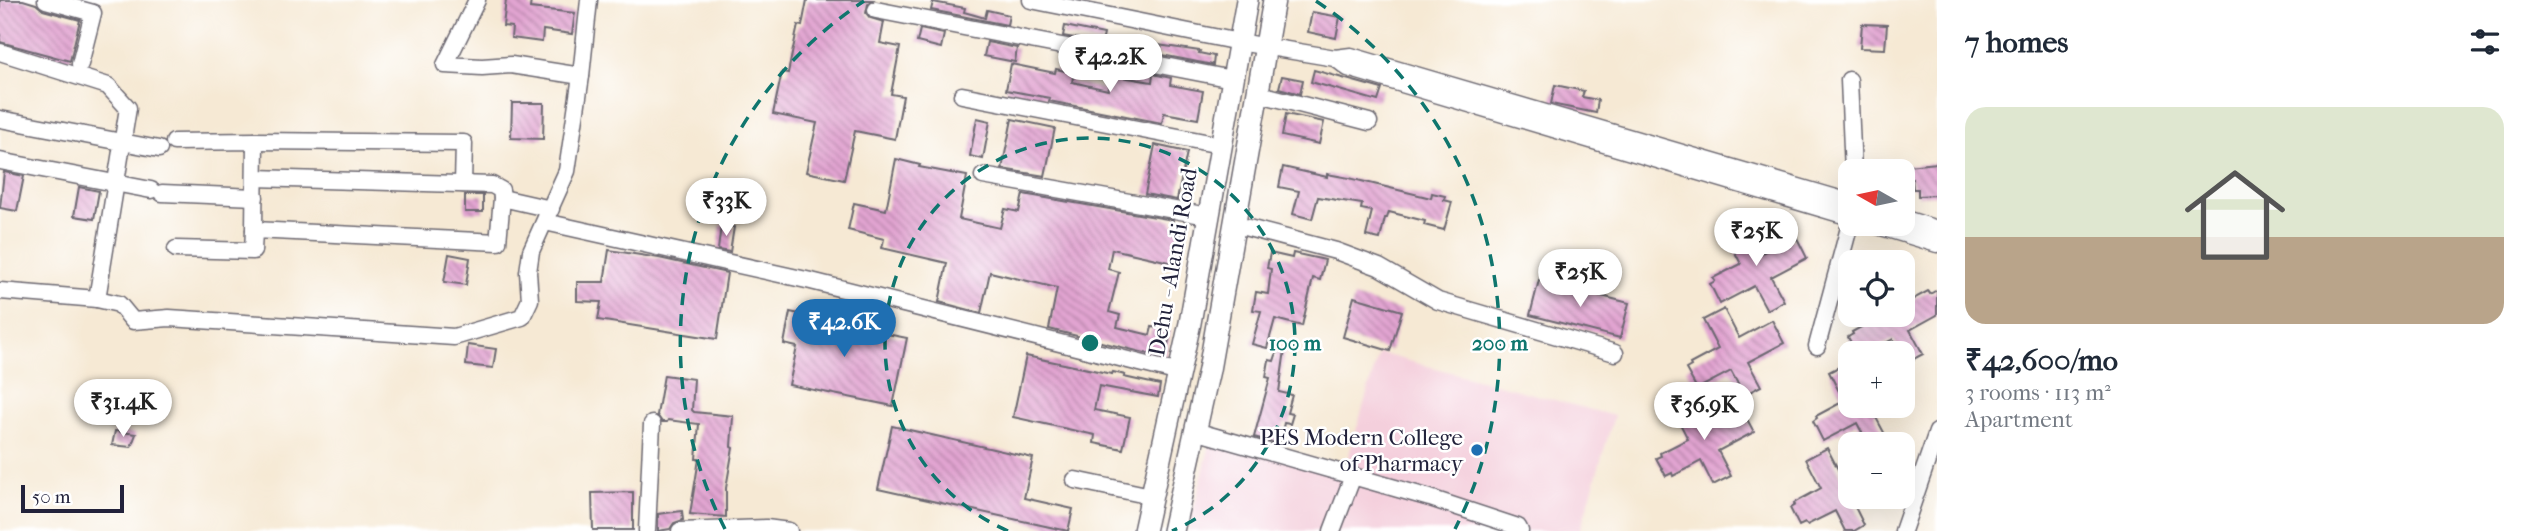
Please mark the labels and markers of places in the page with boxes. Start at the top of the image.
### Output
pin: ₹42.2K [1053,34,1167,94]
pin: ₹33K [685,178,767,238]
pin: ₹25K [1715,208,1797,268]
pin: ₹25K [1539,250,1621,309]
pin: ₹42.6K [787,300,901,359]
centre of rings [1078,331,1102,355]
pin: ₹31.4K [66,380,180,439]
pin: ₹36.9K [1647,382,1761,442]
place label: PES Modern College of Pharmacy [1259,424,1464,477]
marker: PES Modern College of Pharmacy [1469,442,1485,458]

